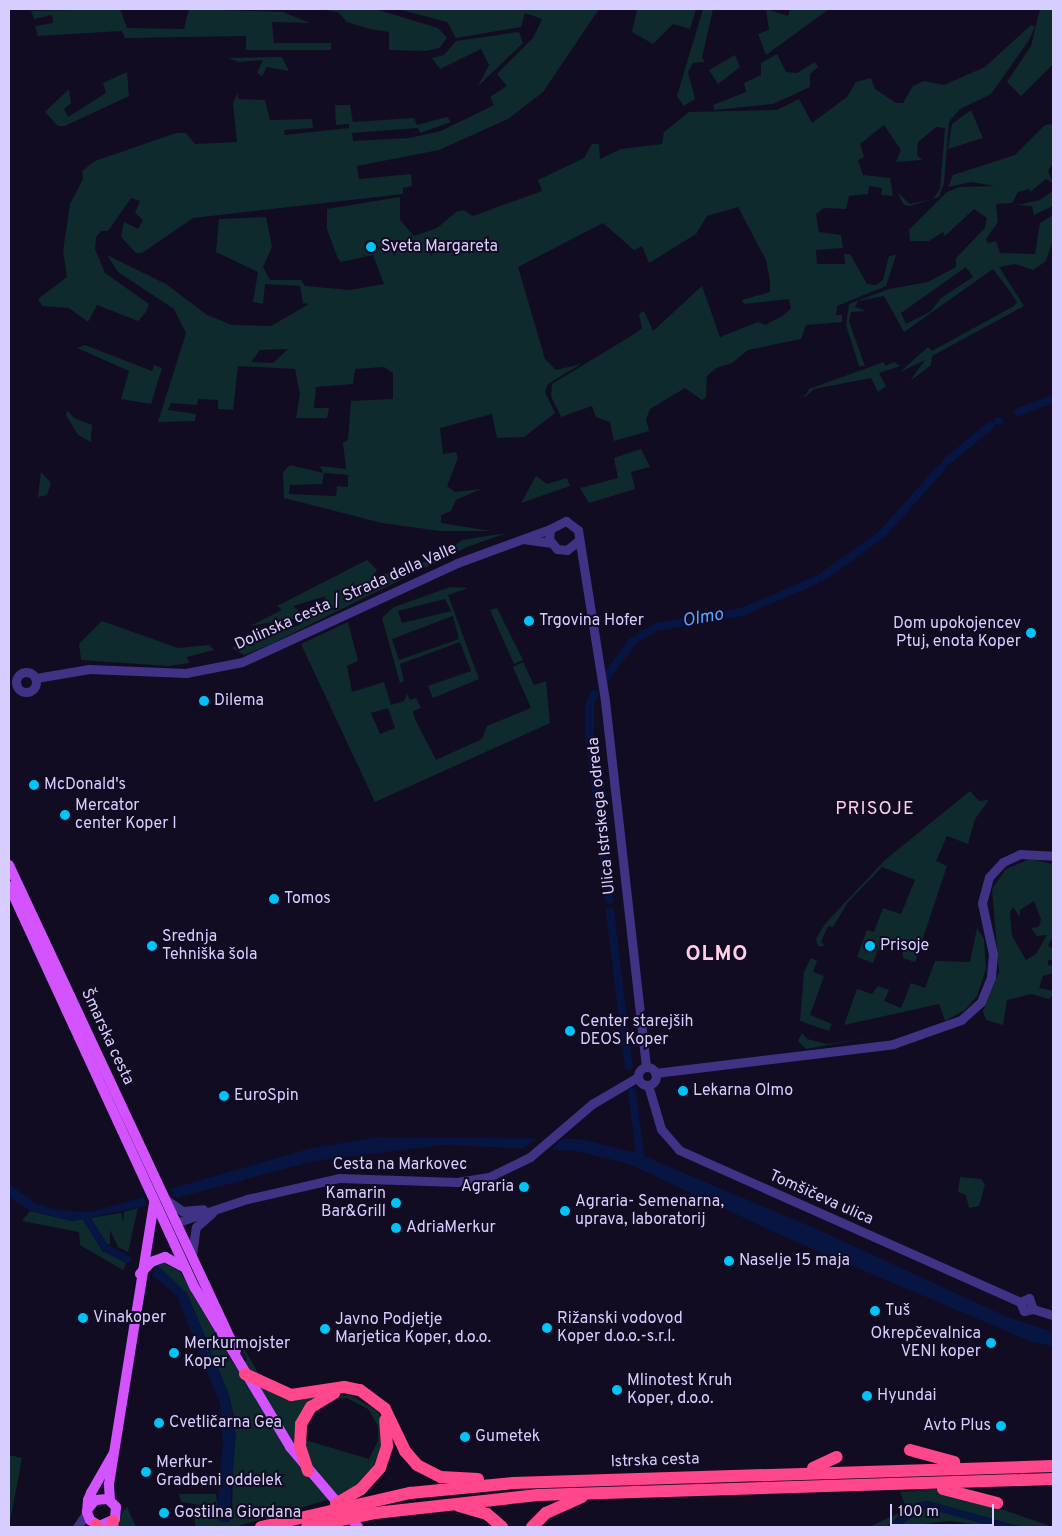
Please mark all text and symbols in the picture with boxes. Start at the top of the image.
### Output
place label: Sveta Margareta [381,237,498,257]
marker: Sveta Margareta [365,241,377,253]
street label: Dolinska cesta / Strada della Valle [232,539,460,655]
water label: Olmo [681,605,725,633]
place label: Trgovina Hofer [539,611,644,631]
place label: Dom upokojencev Ptuj, enota Koper [893,614,1021,652]
marker: Trgovina Hofer [523,615,535,627]
marker: Dom upokojencev Ptuj, enota Koper [1025,627,1037,639]
place label: Dilema [214,691,264,711]
marker: Dilema [198,695,210,707]
street label: Ulica Istrskega odreda [584,736,620,896]
place label: McDonald's [44,775,126,795]
marker: McDonald's [28,779,40,791]
place label: Mercator center Koper I [75,796,177,834]
district label: PRISOJE [834,799,916,821]
marker: Mercator center Koper I [59,809,71,821]
place label: Tomos [284,889,331,909]
marker: Tomos [268,893,280,905]
place label: Srednja Tehniška šola [162,927,257,965]
place label: Prisoje [880,936,929,956]
marker: Srednja Tehniška šola [146,940,158,952]
marker: Prisoje [864,940,876,952]
district label: OLMO [685,942,749,968]
street label: Šmarska cesta [76,986,138,1088]
place label: Center starejših DEOS Koper [580,1012,694,1050]
marker: Center starejših DEOS Koper [564,1025,576,1037]
place label: Lekarna Olmo [693,1081,793,1101]
marker: Lekarna Olmo [677,1085,689,1097]
place label: EuroSpin [234,1086,299,1106]
marker: EuroSpin [218,1090,230,1102]
street label: Cesta na Markovec [333,1155,467,1175]
street label: Tomšičeva ulica [766,1166,876,1230]
place label: Agraria [461,1177,514,1197]
marker: Agraria [518,1181,530,1193]
place label: Kamarin Bar&Grill [321,1184,386,1222]
place label: Agraria- Semenarna, uprava, laboratorij [575,1192,724,1230]
marker: Kamarin Bar&Grill [390,1197,402,1209]
marker: Agraria- Semenarna, uprava, laboratorij [559,1205,571,1217]
place label: AdriaMerkur [406,1218,496,1238]
marker: AdriaMerkur [390,1222,402,1234]
place label: Naselje 15 maja [739,1251,850,1271]
marker: Naselje 15 maja [723,1255,735,1267]
place label: Tuš [885,1301,910,1321]
marker: Tuš [869,1305,881,1317]
place label: Vinakoper [93,1308,166,1328]
place label: Rižanski vodovod Koper d.o.o.-s.r.l. [557,1309,683,1347]
place label: Javno Podjetje Marjetica Koper, d.o.o. [335,1310,491,1348]
marker: Vinakoper [77,1312,89,1324]
marker: Rižanski vodovod Koper d.o.o.-s.r.l. [541,1322,553,1334]
marker: Javno Podjetje Marjetica Koper, d.o.o. [319,1323,331,1335]
place label: Okrepčevalnica VENI koper [870,1324,981,1362]
place label: Merkurmojster Koper [184,1334,290,1372]
marker: Okrepčevalnica VENI koper [985,1337,997,1349]
marker: Merkurmojster Koper [168,1347,180,1359]
place label: Mlinotest Kruh Koper, d.o.o. [627,1371,732,1409]
marker: Mlinotest Kruh Koper, d.o.o. [611,1384,623,1396]
place label: Hyundai [877,1386,937,1406]
marker: Hyundai [861,1390,873,1402]
place label: Cvetličarna Gea [169,1413,282,1433]
place label: Avto Plus [923,1416,991,1436]
marker: Cvetličarna Gea [153,1417,165,1429]
marker: Avto Plus [995,1420,1007,1432]
place label: Gumetek [475,1427,540,1447]
marker: Gumetek [459,1431,471,1443]
street label: Istrska cesta [610,1450,700,1472]
place label: Merkur- Gradbeni oddelek [156,1453,282,1491]
marker: Merkur- Gradbeni oddelek [140,1466,152,1478]
scale bar [892,1494,996,1526]
place label: Gostilna Giordana [174,1503,301,1523]
text: 100 m [898,1503,939,1522]
marker: Gostilna Giordana [158,1507,170,1519]

